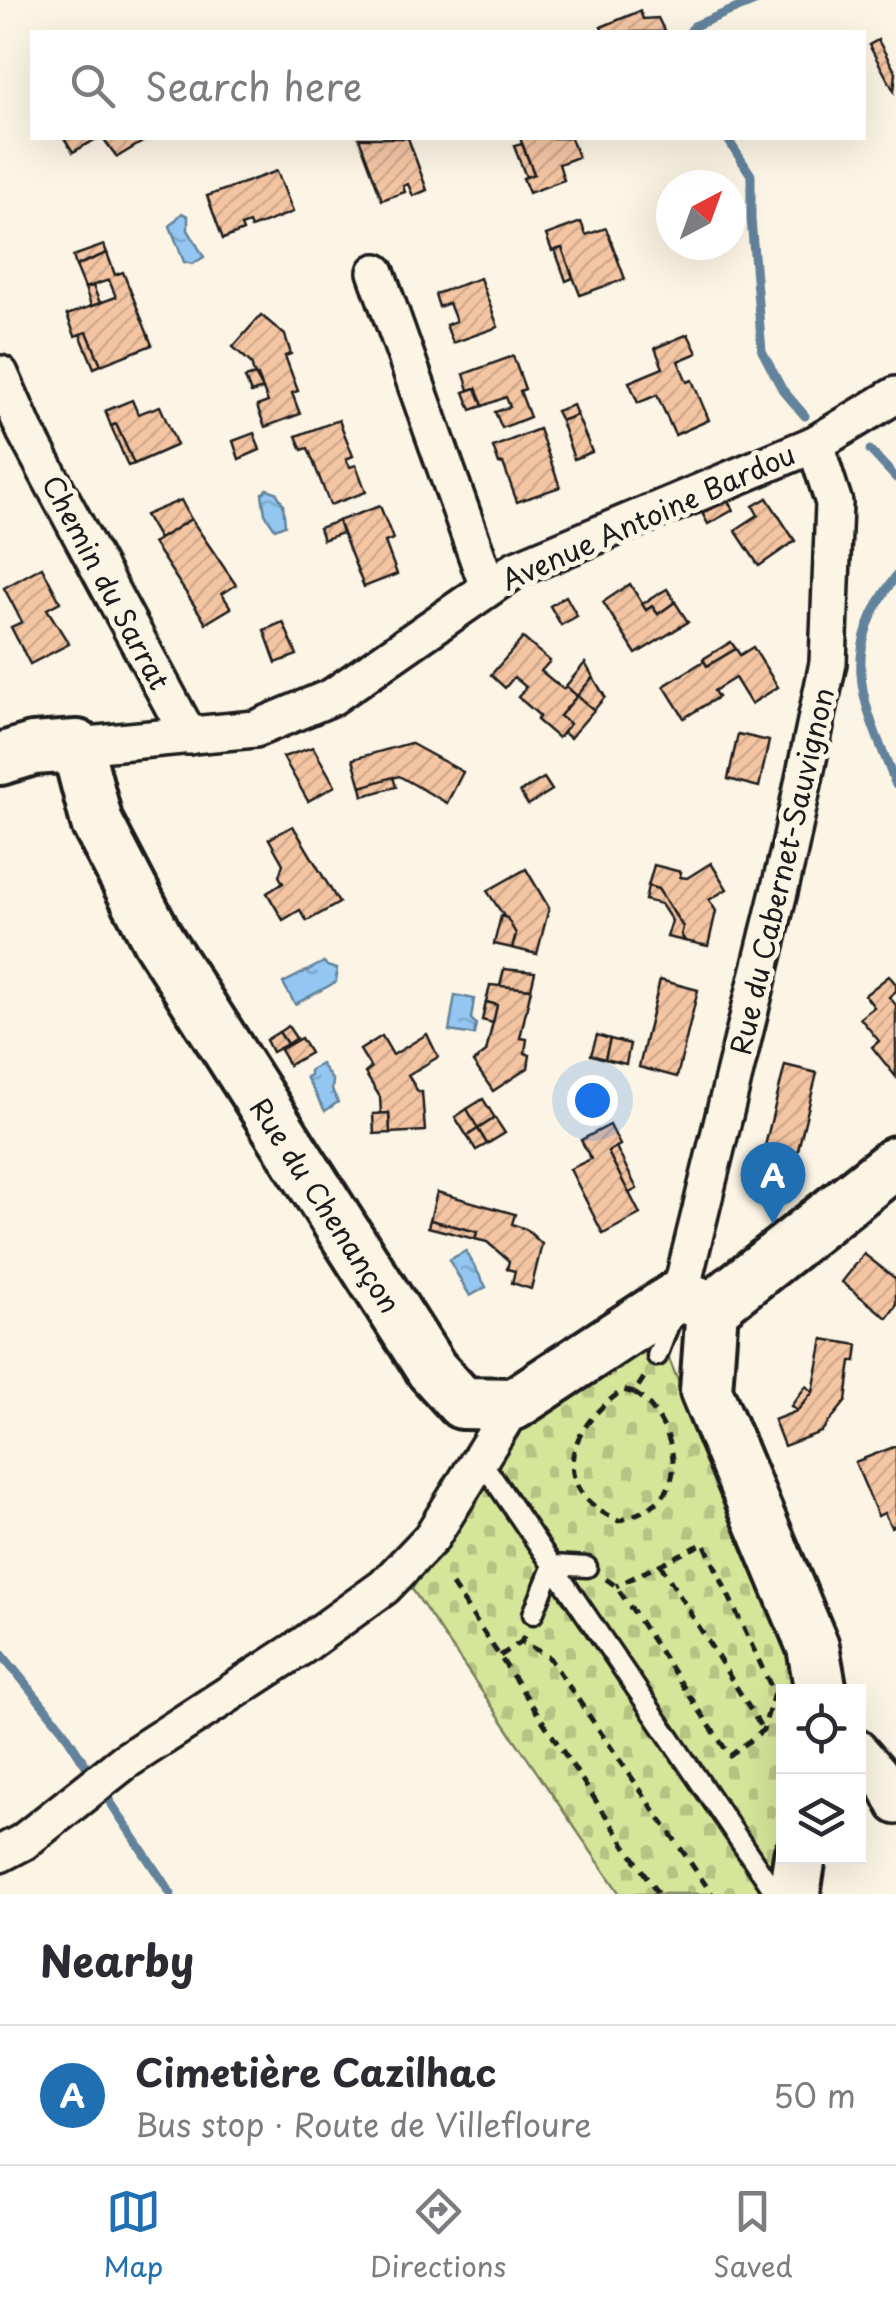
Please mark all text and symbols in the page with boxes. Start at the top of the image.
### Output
search box [30,30,866,140]
text: Search here [145,57,362,114]
icon: search [65,58,120,113]
north arrow [656,170,746,260]
street label: Avenue Antoine Bardou [494,432,802,600]
street label: Chemin du Sarrat [32,467,182,697]
street label: Rue du Cabernet-Sauvignon [718,683,844,1059]
your location [567,1075,618,1126]
street label: Rue du Chenançon [240,1089,412,1321]
pin: A [740,1142,806,1224]
map controls [776,1684,866,1864]
button: locate [776,1684,866,1774]
button: layers [776,1774,866,1864]
text: Nearby [40,1928,194,1991]
text: Cimetière Cazilhac [135,2043,497,2100]
text: A [60,2071,85,2119]
text: 50 m [773,2071,856,2119]
text: Bus stop · Route de Villefloure [135,2100,592,2148]
tab: Map [103,2184,163,2287]
tab: Directions [370,2184,506,2287]
tab: Saved [713,2184,793,2287]

